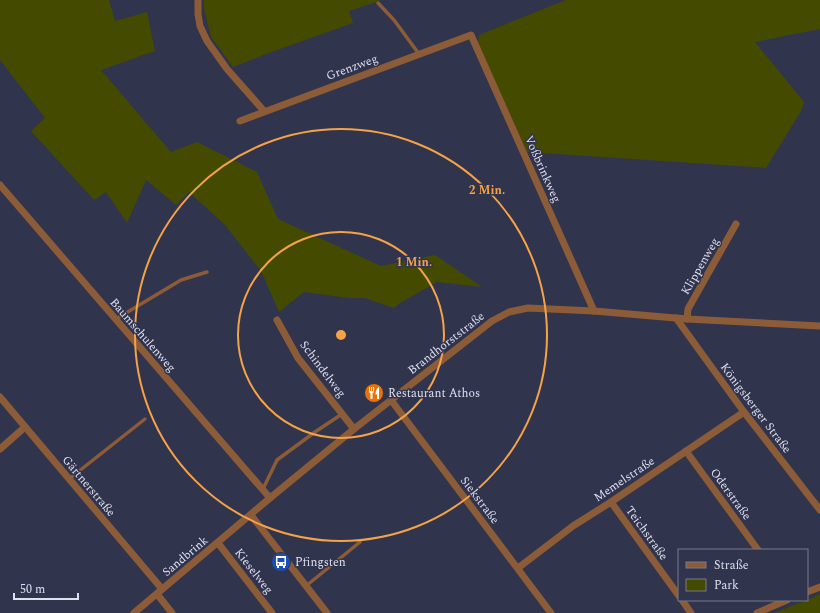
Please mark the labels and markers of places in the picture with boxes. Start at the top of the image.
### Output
centre of rings [334,328,348,342]
restaurant icon: Restaurant Athos [363,382,385,404]
place label: Restaurant Athos [388,384,480,403]
bus stop icon: Pfingsten [270,551,292,573]
place label: Pfingsten [295,553,346,572]

